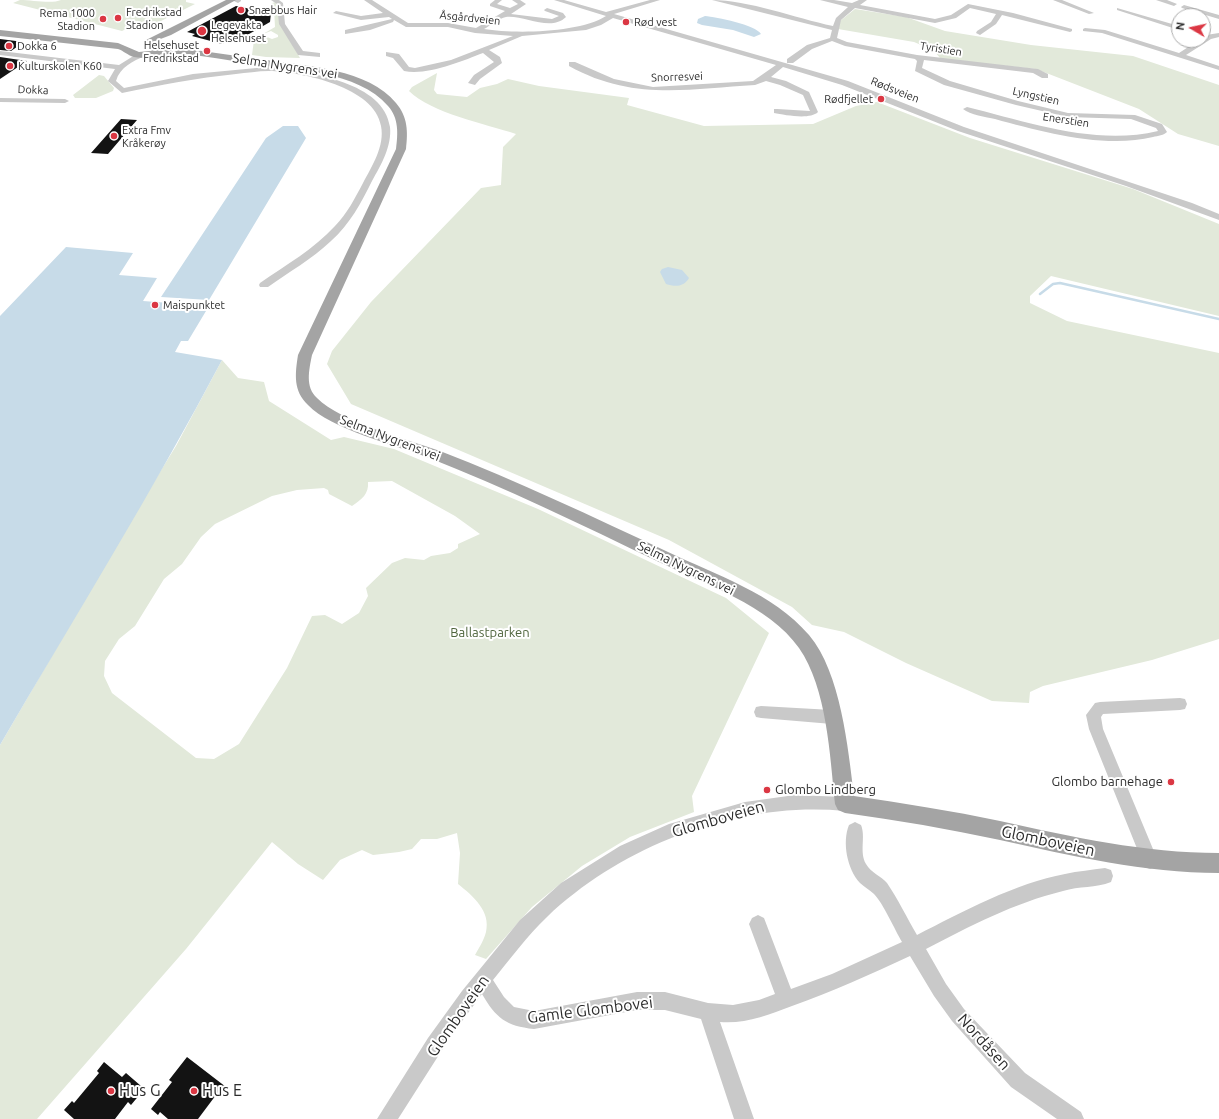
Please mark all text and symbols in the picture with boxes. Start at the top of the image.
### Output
place label: Snæbbus Hair [249,3,317,17]
place label: Fredrikstad Stadion [126,5,182,31]
marker: Snæbbus Hair [236,5,246,15]
place label: Rema 1000 Stadion [40,6,95,32]
street label: Åsgårdveien [439,8,501,28]
north arrow [1171,8,1211,48]
marker: Fredrikstad Stadion [113,13,123,23]
marker: Rema 1000 Stadion [98,14,108,24]
place label: Rød vest [634,15,677,29]
marker: Rød vest [621,17,631,27]
place label: Legevakta Helsehuset [211,18,266,44]
text: N [1174,21,1187,31]
marker: Legevakta Helsehuset [196,25,208,37]
place label: Helsehuset Fredrikstad [143,38,199,64]
place label: Dokka 6 [17,39,57,53]
street label: Tyristien [919,39,963,59]
marker: Dokka 6 [4,41,14,51]
marker: Helsehuset Fredrikstad [202,46,212,56]
street label: Selma Nygrens vei [231,50,339,82]
place label: Kulturskolen K60 [18,59,102,73]
marker: Kulturskolen K60 [5,61,15,71]
street label: Snorresvei [651,70,703,84]
street label: Rødsveien [869,74,921,106]
street label: Dokka [17,83,49,97]
street label: Lyngstien [1011,84,1061,108]
place label: Rødfjellet [824,92,873,106]
marker: Rødfjellet [876,94,886,104]
street label: Enerstien [1042,110,1090,130]
place label: Extra Fmv Kråkerøy [122,123,171,149]
marker: Extra Fmv Kråkerøy [109,131,119,141]
place label: Maispunktet [163,298,225,312]
marker: Maispunktet [150,300,160,310]
street label: Selma Nygrens vei [338,412,442,464]
street label: Selma Nygrens vei [635,538,737,598]
park label: Ballastparken [450,625,530,641]
place label: Glombo barnehage [1051,774,1163,790]
marker: Glombo barnehage [1166,777,1176,787]
place label: Glombo Lindberg [775,782,876,798]
marker: Glombo Lindberg [762,785,772,795]
street label: Glomboveien [670,797,766,841]
street label: Glomboveien [999,822,1097,860]
street label: Glomboveien [423,972,493,1060]
street label: Gamle Glombovei [526,993,654,1027]
street label: Nordåsen [954,1010,1014,1074]
place label: Hus G [119,1081,161,1101]
place label: Hus E [202,1081,242,1101]
marker: Hus G [106,1086,116,1096]
marker: Hus E [189,1086,199,1096]

